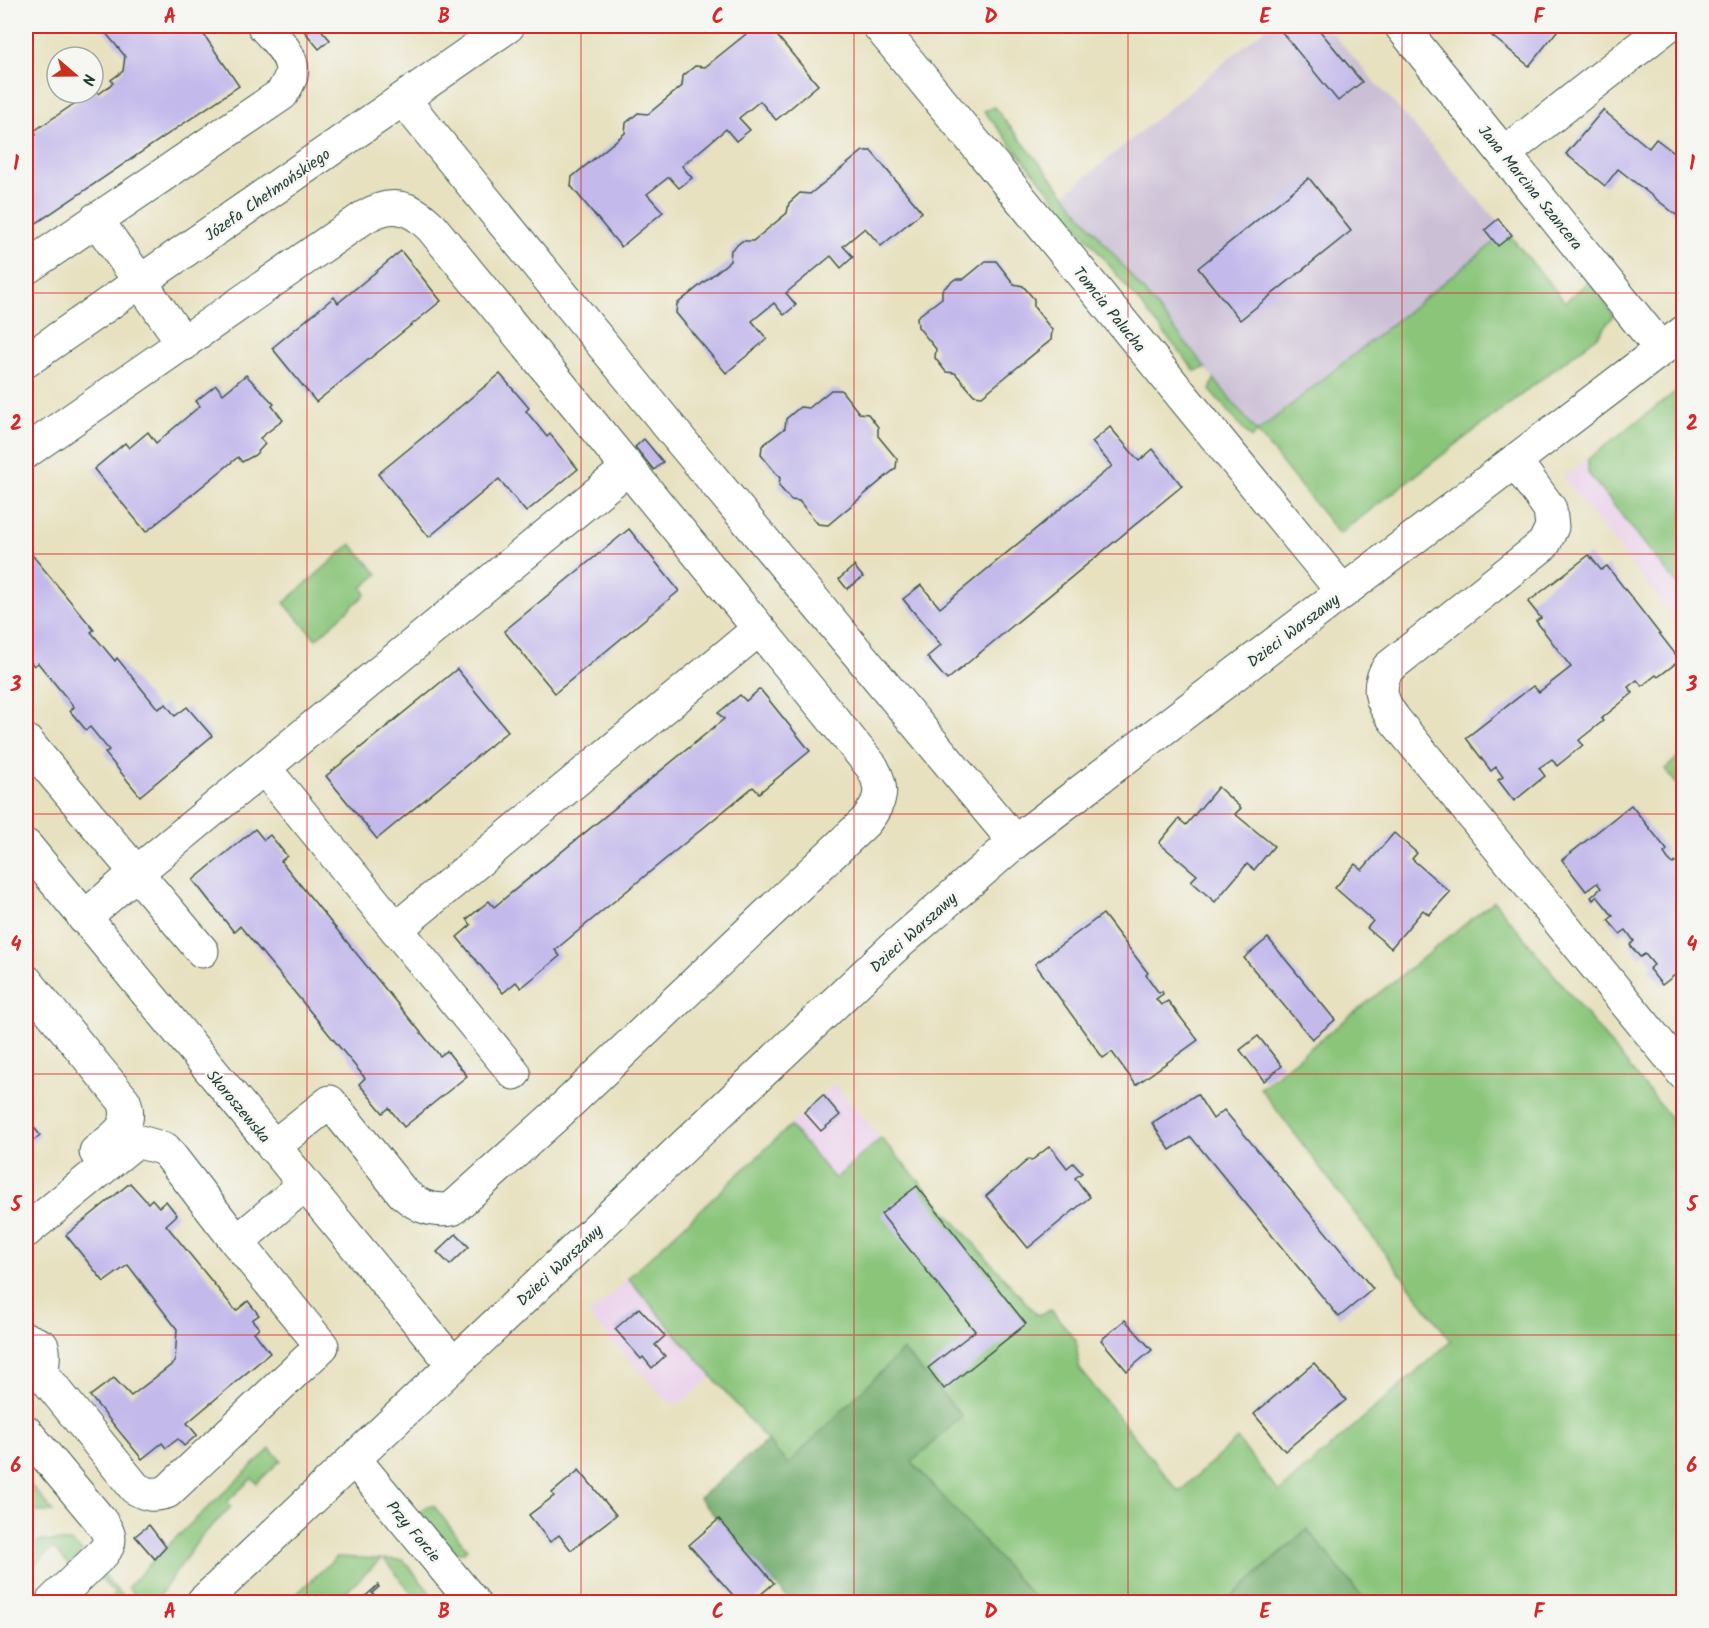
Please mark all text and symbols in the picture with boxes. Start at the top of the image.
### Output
text: A [164,2,176,34]
text: B [438,2,450,34]
text: C [712,2,724,34]
text: D [984,2,998,34]
text: E [1259,2,1271,34]
text: F [1534,2,1546,34]
north arrow [45,45,105,105]
text: N [74,71,101,89]
street label: Jana Marcina Szancera [1471,120,1588,256]
street label: Józefa Chełmońskiego [200,142,336,248]
text: 1 [13,149,19,181]
text: 1 [1689,149,1695,181]
street label: Tomcia Palucha [1066,262,1151,358]
text: 2 [10,409,22,441]
text: 2 [1686,409,1698,441]
street label: Dzieci Warszawy [1242,588,1346,674]
text: 3 [10,670,22,702]
text: 3 [1686,670,1698,702]
street label: Dzieci Warszawy [865,886,964,979]
text: 4 [11,930,22,962]
text: 4 [1687,930,1698,962]
street label: Skoroszewska [200,1065,276,1149]
text: 5 [10,1190,23,1222]
text: 5 [1686,1190,1699,1222]
street label: Dzieci Warszawy [511,1219,609,1313]
text: 6 [11,1451,22,1483]
text: 6 [1687,1451,1698,1483]
street label: Przy Forcie [379,1496,446,1568]
text: A [164,1597,176,1628]
text: B [438,1597,450,1628]
text: C [712,1597,724,1628]
text: D [984,1597,998,1628]
text: E [1259,1597,1271,1628]
text: F [1534,1597,1546,1628]

